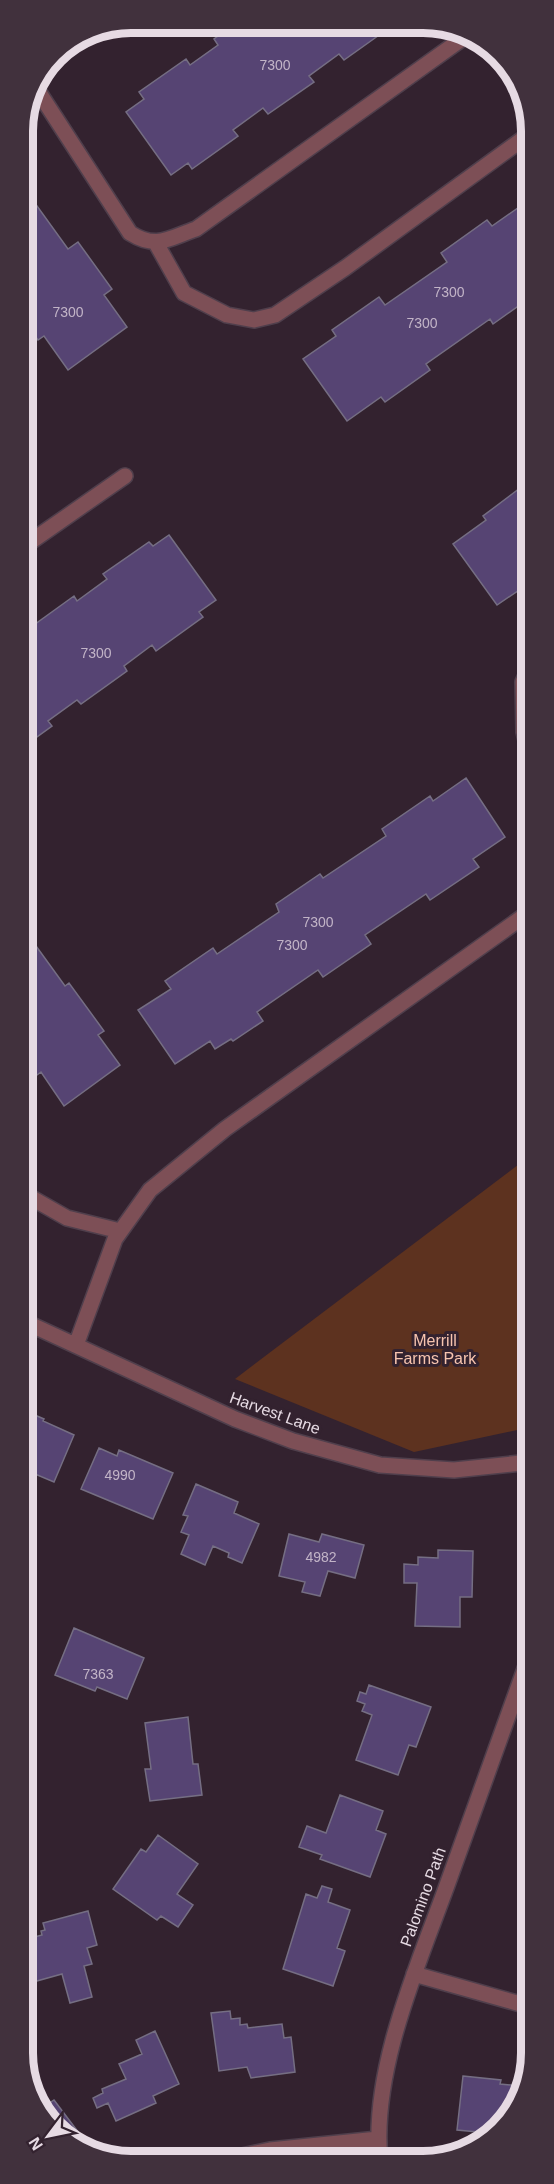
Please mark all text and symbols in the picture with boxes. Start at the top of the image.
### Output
house number: 7300 [259,57,291,73]
house number: 7300 [433,284,465,300]
house number: 7300 [52,304,84,320]
house number: 7300 [406,315,438,331]
house number: 7300 [80,645,112,661]
house number: 7300 [302,914,334,930]
house number: 7300 [276,937,308,953]
park label: Merrill Farms Park [394,1332,477,1367]
street label: Harvest Lane [227,1389,323,1437]
house number: 4990 [104,1467,136,1483]
house number: 4982 [305,1549,337,1565]
house number: 7363 [82,1666,114,1682]
street label: Palomino Path [397,1845,449,1949]
north arrow [18,2106,78,2166]
text: N [25,2134,46,2153]

